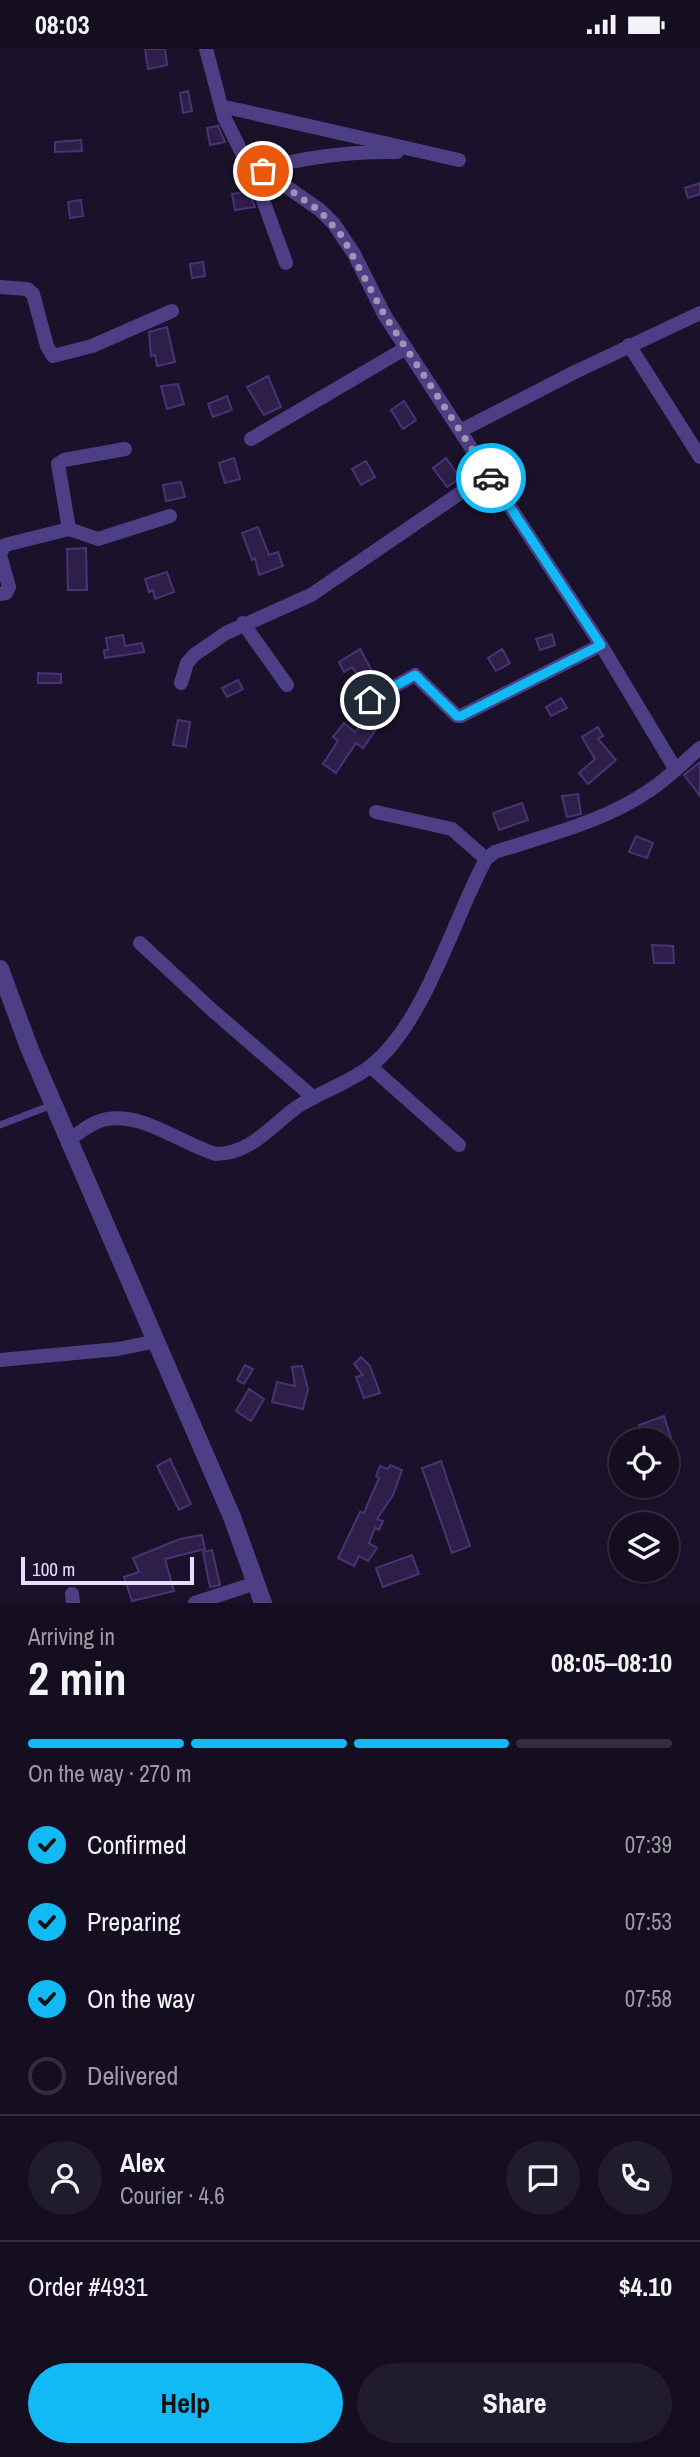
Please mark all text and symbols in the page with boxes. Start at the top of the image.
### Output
text: 08:03 [35,7,90,42]
pin [233,141,293,201]
icon: bag [244,152,282,190]
courier [456,443,526,513]
icon: car [472,459,510,497]
pin [340,670,400,730]
icon: home [351,681,389,719]
map controls [609,1428,679,1582]
button: locate [609,1428,679,1498]
button: layers [609,1512,679,1582]
scale bar [21,1554,194,1586]
text: 100 m [32,1556,75,1582]
text: Arriving in [28,1621,115,1652]
text: 08:05–08:10 [551,1645,672,1680]
text: 2 min [28,1647,127,1709]
text: On the way · 270 m [28,1758,192,1789]
icon: check [28,1826,66,1864]
text: Confirmed [87,1827,187,1862]
text: 07:39 [625,1829,672,1860]
icon: check [28,1903,66,1941]
text: Preparing [87,1904,181,1939]
text: 07:53 [625,1906,672,1937]
icon: check [28,1980,66,2018]
text: On the way [87,1981,195,2016]
text: 07:58 [625,1983,672,2014]
text: Delivered [87,2058,178,2093]
button: person [28,2141,102,2215]
button: chat [506,2141,580,2215]
button: phone [598,2141,672,2215]
text: Alex [120,2145,165,2180]
text: Courier · 4.6 [120,2180,225,2211]
text: Order #4931 [28,2269,148,2304]
text: $4.10 [619,2269,672,2304]
button: Help [28,2363,343,2443]
button: Share [357,2363,672,2443]

